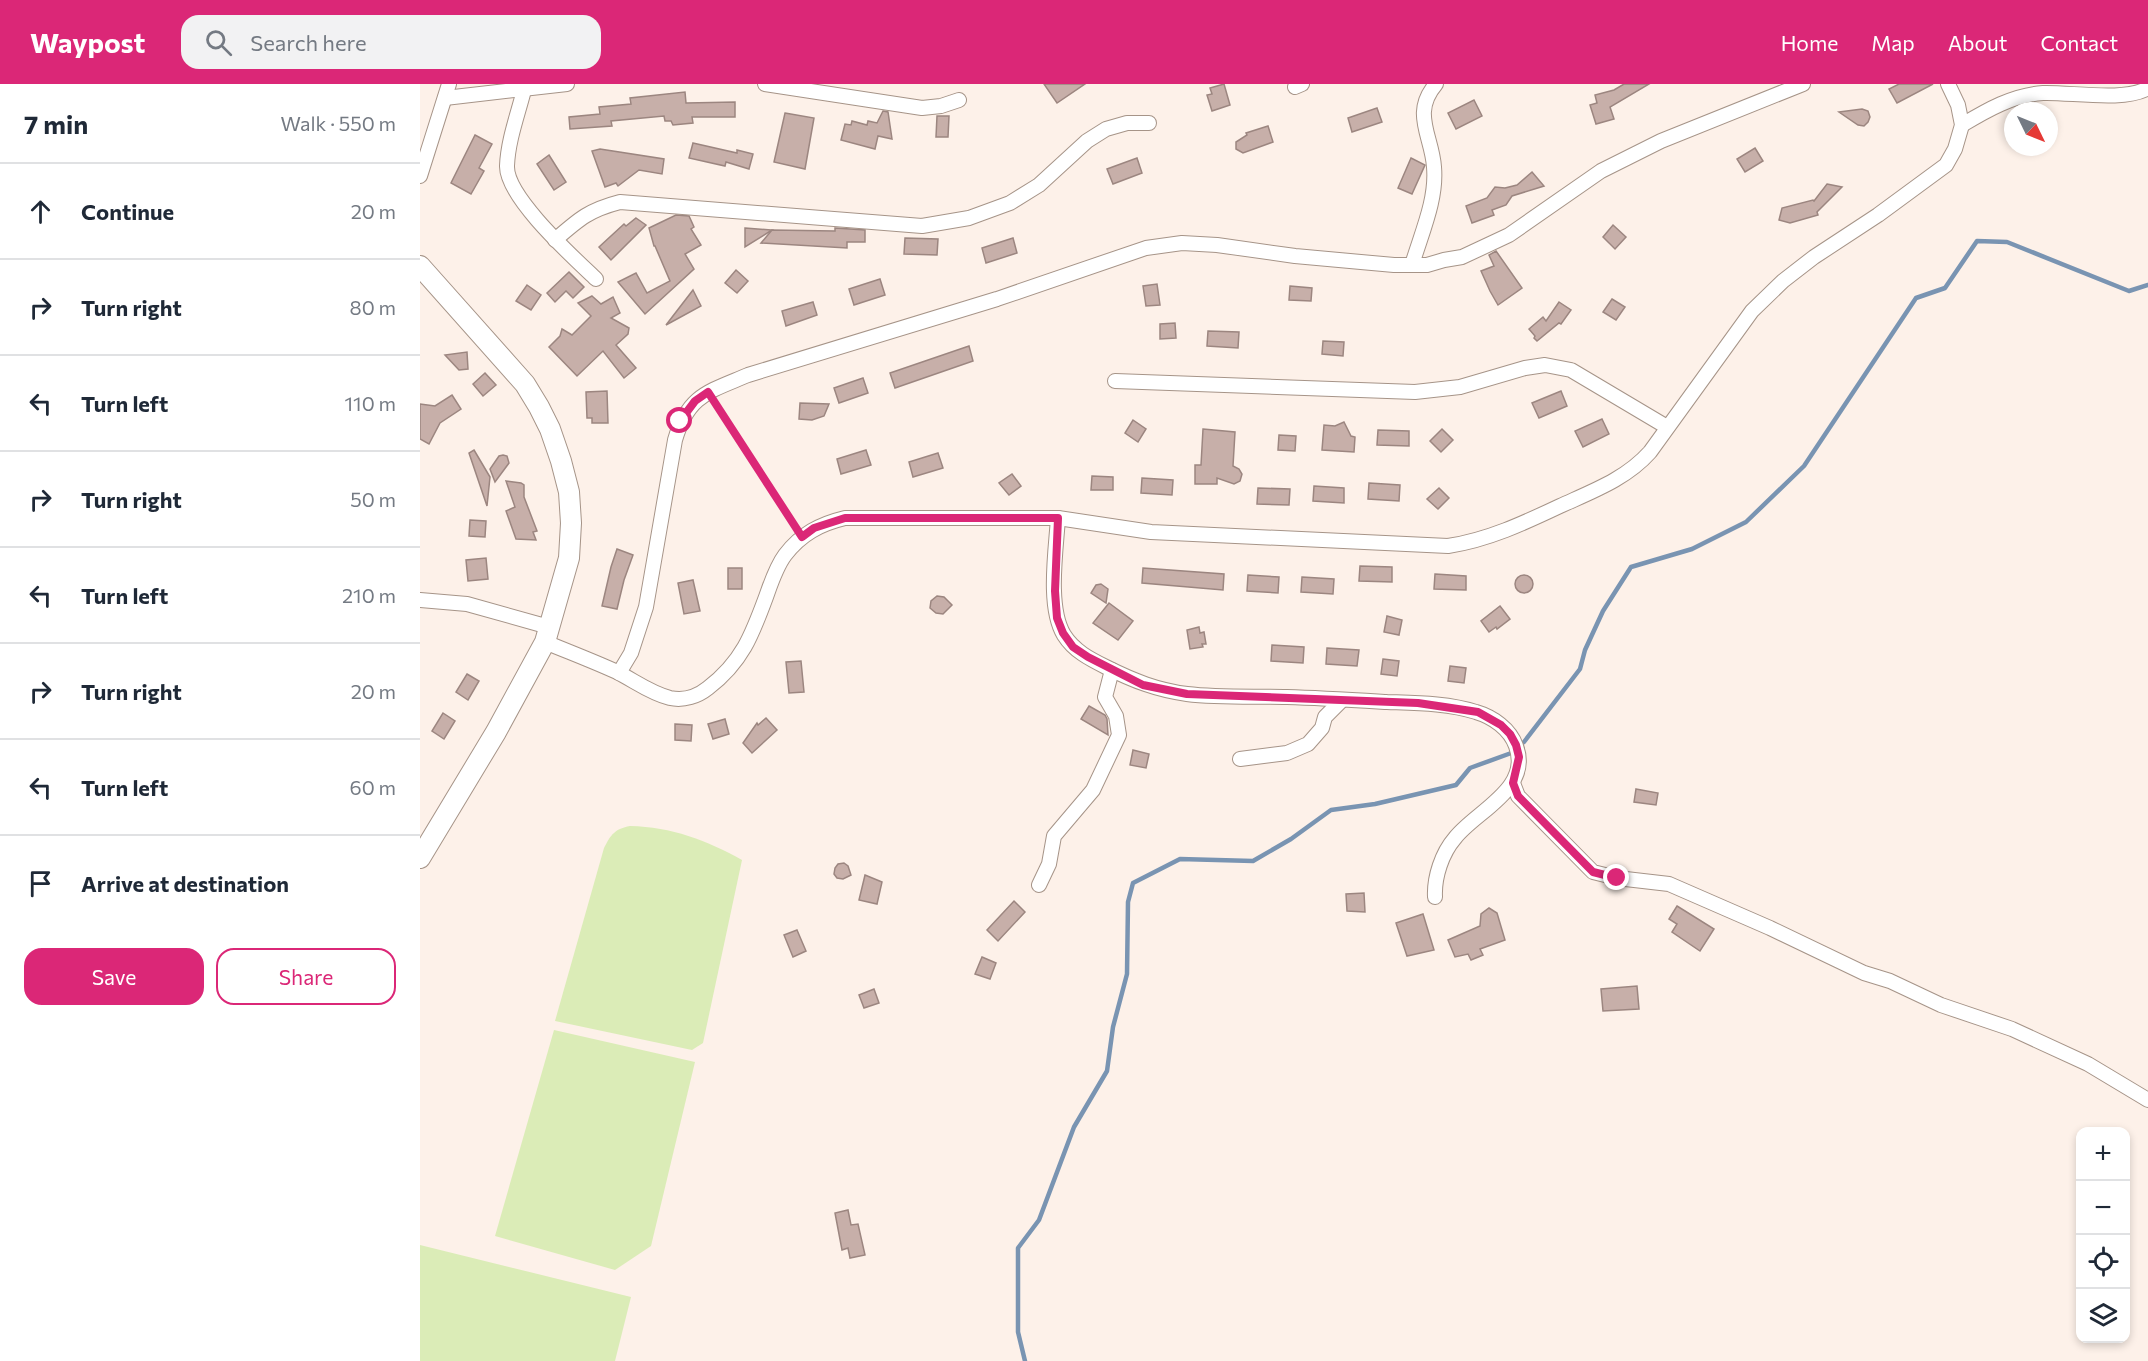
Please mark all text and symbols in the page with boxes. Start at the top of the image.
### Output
search box [181,15,601,69]
text: Waypost [30,25,145,59]
icon: search [202,26,235,59]
text: Search here [250,29,367,56]
text: Home [1781,30,1838,55]
text: Map [1871,30,1915,55]
text: About [1948,30,2007,55]
text: Contact [2040,30,2118,55]
north arrow [2004,102,2058,156]
text: 7 min [24,108,88,139]
text: Walk · 550 m [281,111,396,135]
icon: ahead [24,195,57,228]
text: Continue [81,198,174,225]
text: 20 m [351,199,396,223]
icon: right [24,291,57,324]
text: Turn right [81,294,182,321]
text: 80 m [350,295,396,319]
icon: left [24,387,57,420]
text: Turn left [81,390,168,417]
text: 110 m [345,391,396,415]
route start [666,407,692,433]
icon: right [24,483,57,516]
text: Turn right [81,486,182,513]
text: 50 m [350,487,396,511]
icon: left [24,579,57,612]
text: Turn left [81,582,168,609]
text: 210 m [342,583,396,607]
icon: right [24,675,57,708]
text: Turn right [81,678,182,705]
text: 20 m [351,679,396,703]
icon: left [24,771,57,804]
text: Turn left [81,774,168,801]
text: 60 m [350,775,396,799]
route end [1603,864,1629,890]
icon: arrive [24,867,57,900]
text: Arrive at destination [81,870,289,897]
button: Save [24,948,204,1005]
button: Share [216,948,396,1005]
map controls [2076,1127,2130,1343]
button: + [2076,1127,2130,1181]
button: − [2076,1181,2130,1235]
button: locate [2076,1235,2130,1289]
button: layers [2076,1289,2130,1343]

